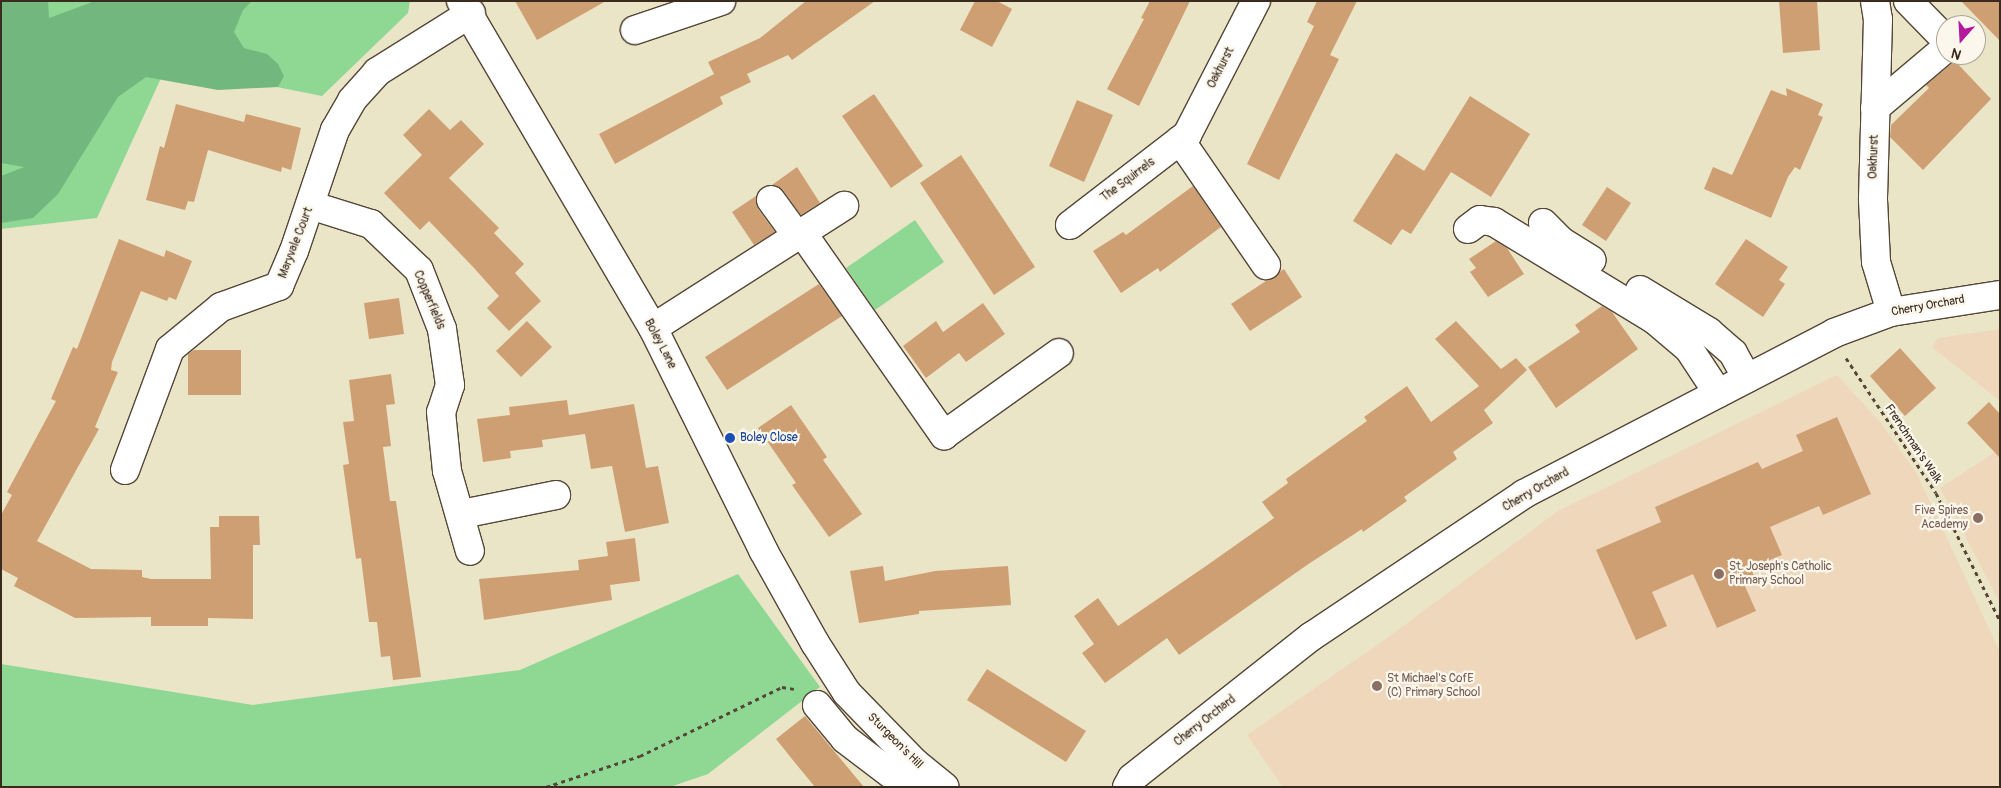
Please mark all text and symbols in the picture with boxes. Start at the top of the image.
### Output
north arrow [1936,15,1986,65]
text: N [1949,44,1964,63]
street label: Oakhurst [1205,45,1237,91]
street label: Oakhurst [1866,135,1882,179]
street label: The Squirrels [1098,155,1158,205]
street label: Maryvale Court [276,205,316,281]
street label: Copperfields [410,268,448,332]
street label: Cherry Orchard [1890,292,1966,320]
street label: Boley Lane [641,317,679,371]
street label: Frenchman's Walk [1881,402,1945,486]
place label: Boley Close [740,431,798,445]
marker: Boley Close [724,432,736,444]
street label: Cherry Orchard [1500,465,1572,515]
place label: Five Spires Academy [1914,504,1968,532]
marker: Five Spires Academy [1972,512,1984,524]
place label: St. Joseph's Catholic Primary School [1729,560,1832,588]
marker: St. Joseph's Catholic Primary School [1713,568,1725,580]
place label: St Michael's CofE (C) Primary School [1387,672,1480,700]
marker: St Michael's CofE (C) Primary School [1371,680,1383,692]
street label: Cherry Orchard [1171,692,1239,750]
street label: Sturgeon's Hill [864,710,926,772]

